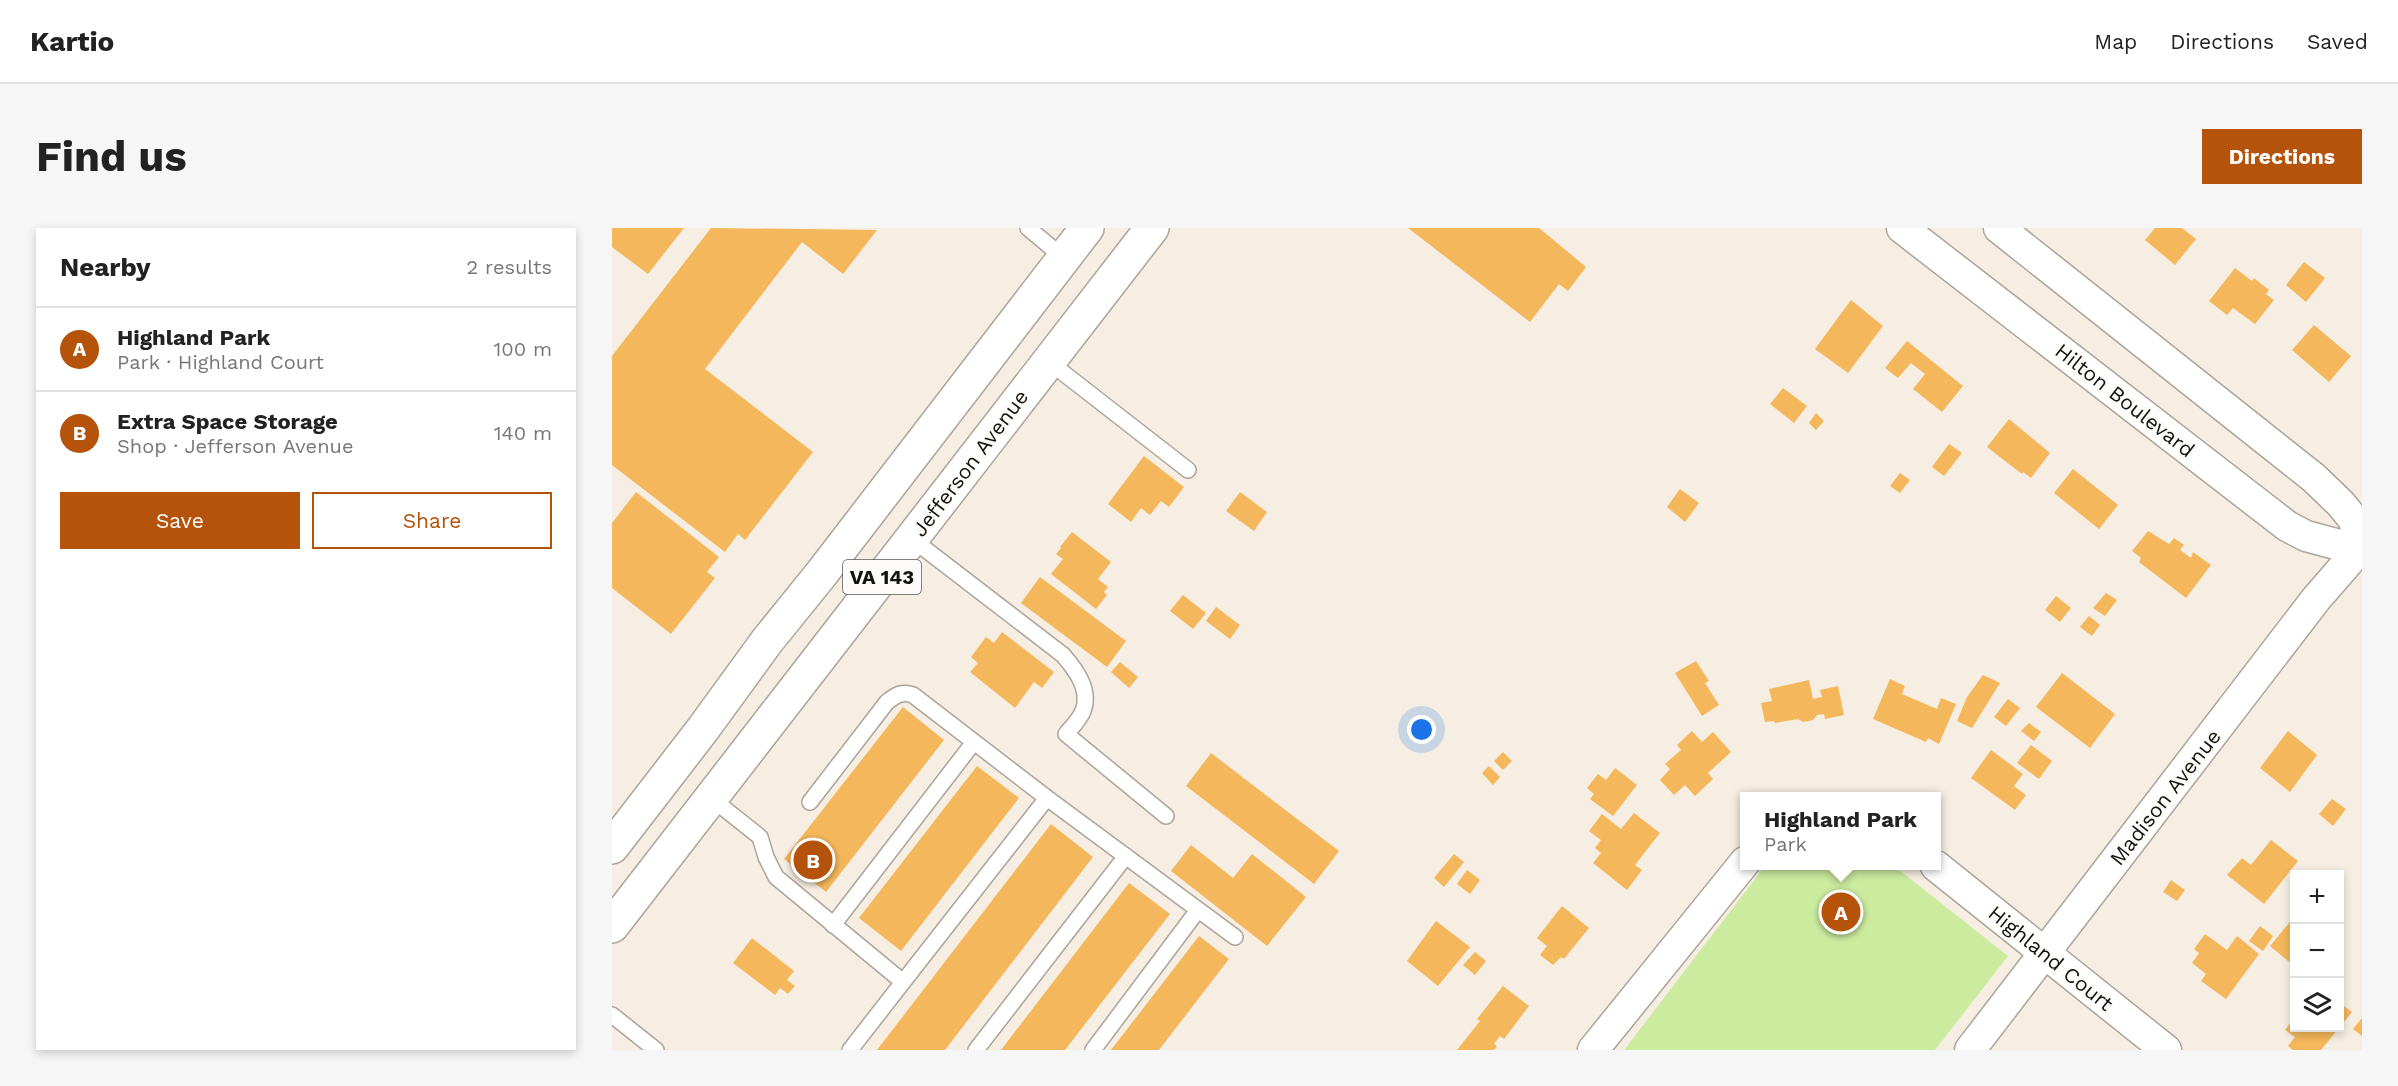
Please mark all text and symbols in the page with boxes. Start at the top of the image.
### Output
text: Kartio [30,25,114,58]
text: Map [2094,29,2137,54]
text: Directions [2170,29,2274,54]
text: Saved [2307,29,2368,54]
button: Directions [2202,129,2362,184]
text: Find us [36,132,187,181]
text: Nearby [60,252,151,282]
text: 2 results [467,255,552,279]
text: Highland Park [117,325,270,350]
text: A [73,337,86,361]
text: 100 m [493,337,552,361]
street label: Hilton Boulevard [2050,338,2200,462]
text: Park · Highland Court [117,350,324,374]
street label: Jefferson Avenue [907,385,1033,541]
text: Extra Space Storage [117,409,338,434]
text: B [73,421,86,445]
text: 140 m [494,421,552,445]
text: Shop · Jefferson Avenue [117,434,353,458]
button: Save [60,492,300,549]
button: Share [312,492,552,549]
road number: VA 143 [843,560,921,594]
your location [1407,715,1436,744]
street label: Madison Avenue [2104,724,2226,870]
popup [1740,792,1941,870]
text: Highland Park [1764,807,1917,832]
text: Park [1764,832,1807,856]
pin: B [794,838,832,882]
map controls [2290,870,2344,1032]
button: + [2290,870,2344,924]
pin: A [1822,890,1860,934]
street label: Highland Court [1983,900,2119,1016]
button: − [2290,924,2344,978]
button: layers [2290,978,2344,1032]

